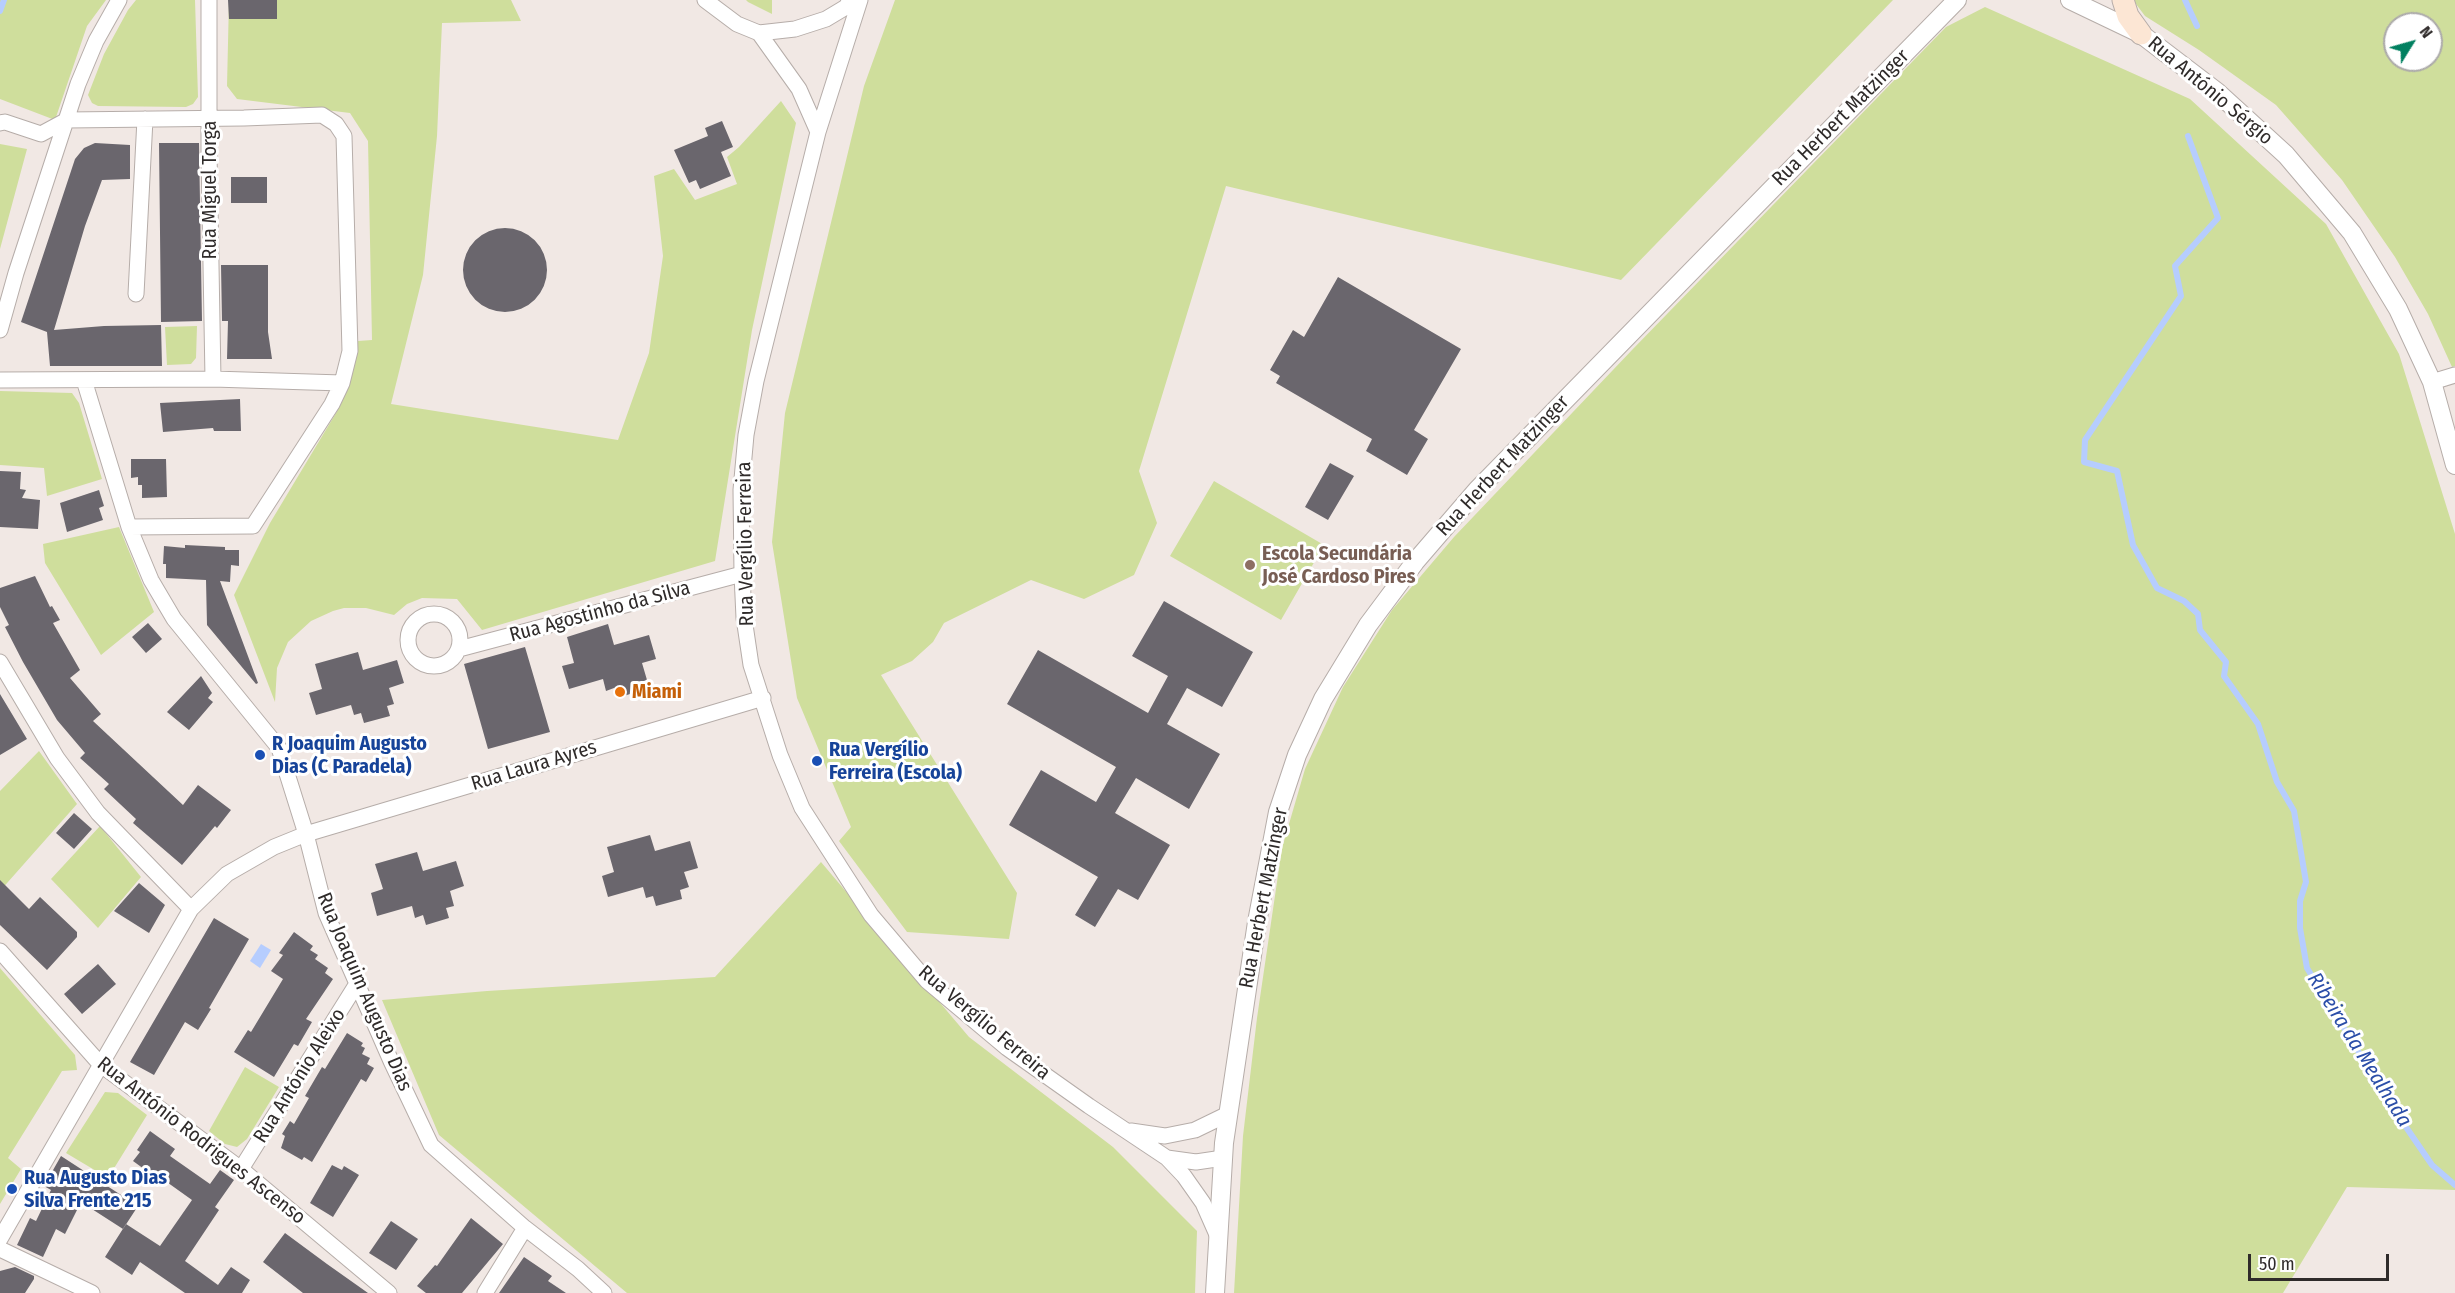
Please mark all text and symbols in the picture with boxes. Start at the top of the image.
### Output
north arrow [2383,12,2443,72]
text: N [2416,23,2437,42]
street label: Rua António Sérgio [2143,32,2277,150]
street label: Rua Herbert Matzinger [1768,45,1914,191]
street label: Rua Miguel Torga [198,121,222,259]
street label: Rua Herbert Matzinger [1432,391,1574,541]
street label: Rua Vergílio Ferreira [733,461,759,627]
place label: Escola Secundária José Cardoso Pires [1262,542,1415,589]
marker: Escola Secundária José Cardoso Pires [1243,558,1257,572]
street label: Rua Agostinho da Silva [507,576,693,648]
place label: Miami [632,680,682,704]
marker: Miami [613,685,627,699]
place label: R Joaquim Augusto Dias (C Paradela) [272,732,427,779]
street label: Rua Laura Ayres [468,736,600,796]
place label: Rua Vergílio Ferreira (Escola) [829,738,962,785]
marker: R Joaquim Augusto Dias (C Paradela) [253,748,267,762]
marker: Rua Vergílio Ferreira (Escola) [810,754,824,768]
street label: Rua Herbert Matzinger [1235,806,1293,990]
street label: Rua Joaquim Augusto Dias [311,889,417,1095]
street label: Rua Vergílio Ferreira [913,961,1055,1085]
water label: Ribeira da Mealhada [2301,968,2417,1132]
street label: Rua António Aleixo [249,1004,351,1148]
street label: Rua António Rodrigues Ascenso [92,1052,310,1230]
place label: Rua Augusto Dias Silva Frente 215 [24,1166,167,1213]
marker: Rua Augusto Dias Silva Frente 215 [5,1182,19,1196]
scale bar [2251,1242,2392,1280]
text: 50 m [2259,1253,2295,1275]

